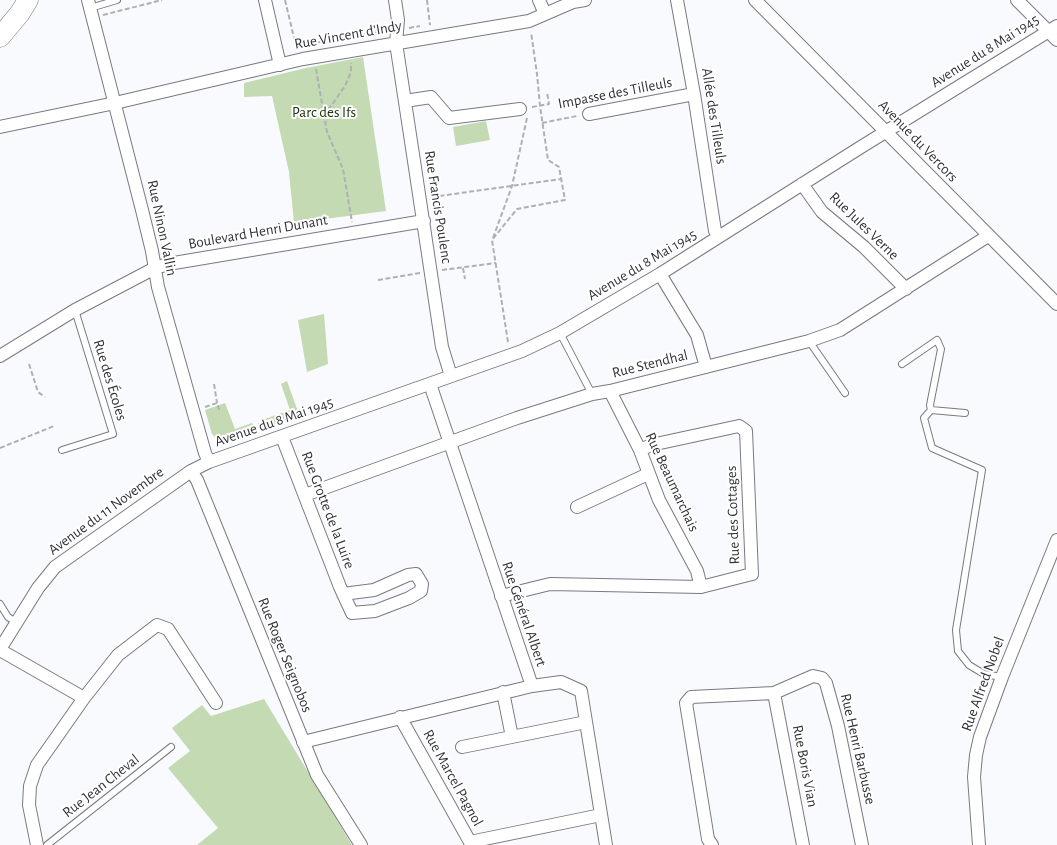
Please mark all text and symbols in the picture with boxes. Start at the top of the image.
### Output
street label: Avenue du 8 Mai 1945 [928,10,1042,92]
street label: Rue Vincent d'Indy [293,17,403,53]
street label: Allée des Tilleuls [697,67,731,165]
street label: Impasse des Tilleuls [556,73,674,113]
street label: Avenue du Vercors [874,96,962,186]
park label: Parc des Ifs [292,103,356,121]
street label: Rue Francis Poulenc [420,149,456,265]
street label: Rue Ninon Vallin [143,178,181,278]
street label: Rue Jules Verne [825,188,903,264]
street label: Boulevard Henri Dunant [187,211,329,253]
street label: Avenue du 8 Mai 1945 [584,225,700,305]
street label: Rue des Écoles [89,337,131,423]
street label: Rue Stendhal [610,346,690,382]
street label: Avenue du 8 Mai 1945 [212,393,336,451]
street label: Rue Beaumarchais [641,429,703,535]
street label: Rue Grotte de la Luire [297,449,359,571]
street label: Avenue du 11 Novembre [45,463,167,559]
street label: Rue des Cottages [722,465,744,565]
street label: Rue Général Albert [498,559,550,669]
street label: Rue Roger Seignobos [254,595,316,715]
street label: Rue Alfred Nobel [958,634,1008,734]
street label: Rue Henri Barbusse [836,692,880,806]
street label: Rue Boris Vian [788,723,822,809]
street label: Rue Marcel Pagnol [419,727,487,829]
street label: Rue Jean Cheval [59,750,143,822]

